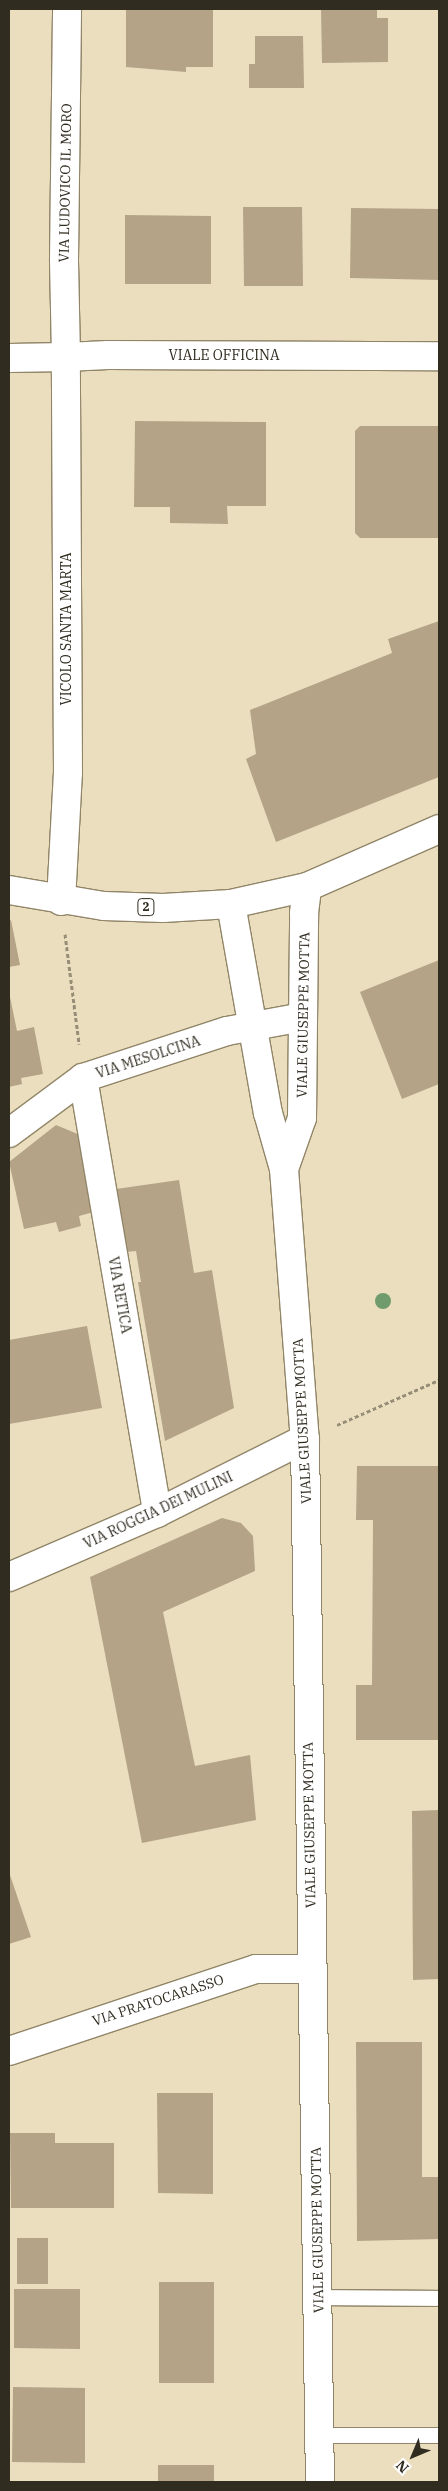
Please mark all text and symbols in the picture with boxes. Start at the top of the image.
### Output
street label: VIA LUDOVICO IL MORO [55,103,75,263]
street label: VIALE OFFICINA [169,347,279,363]
street label: VICOLO SANTA MARTA [58,552,74,706]
road number: 2 [137,898,155,916]
street label: VIALE GIUSEPPE MOTTA [293,932,313,1098]
street label: VIA MESOLCINA [94,1032,202,1082]
street label: VIA RETICA [105,1255,135,1335]
street label: VIALE GIUSEPPE MOTTA [289,1338,315,1504]
street label: VIA ROGGIA DEI MULINI [81,1468,235,1552]
street label: VIALE GIUSEPPE MOTTA [299,1742,319,1908]
street label: VIA PRATOCARASSO [90,1971,226,2029]
street label: VIALE GIUSEPPE MOTTA [307,2147,327,2313]
north arrow [388,2431,438,2481]
text: N [392,2456,413,2477]

